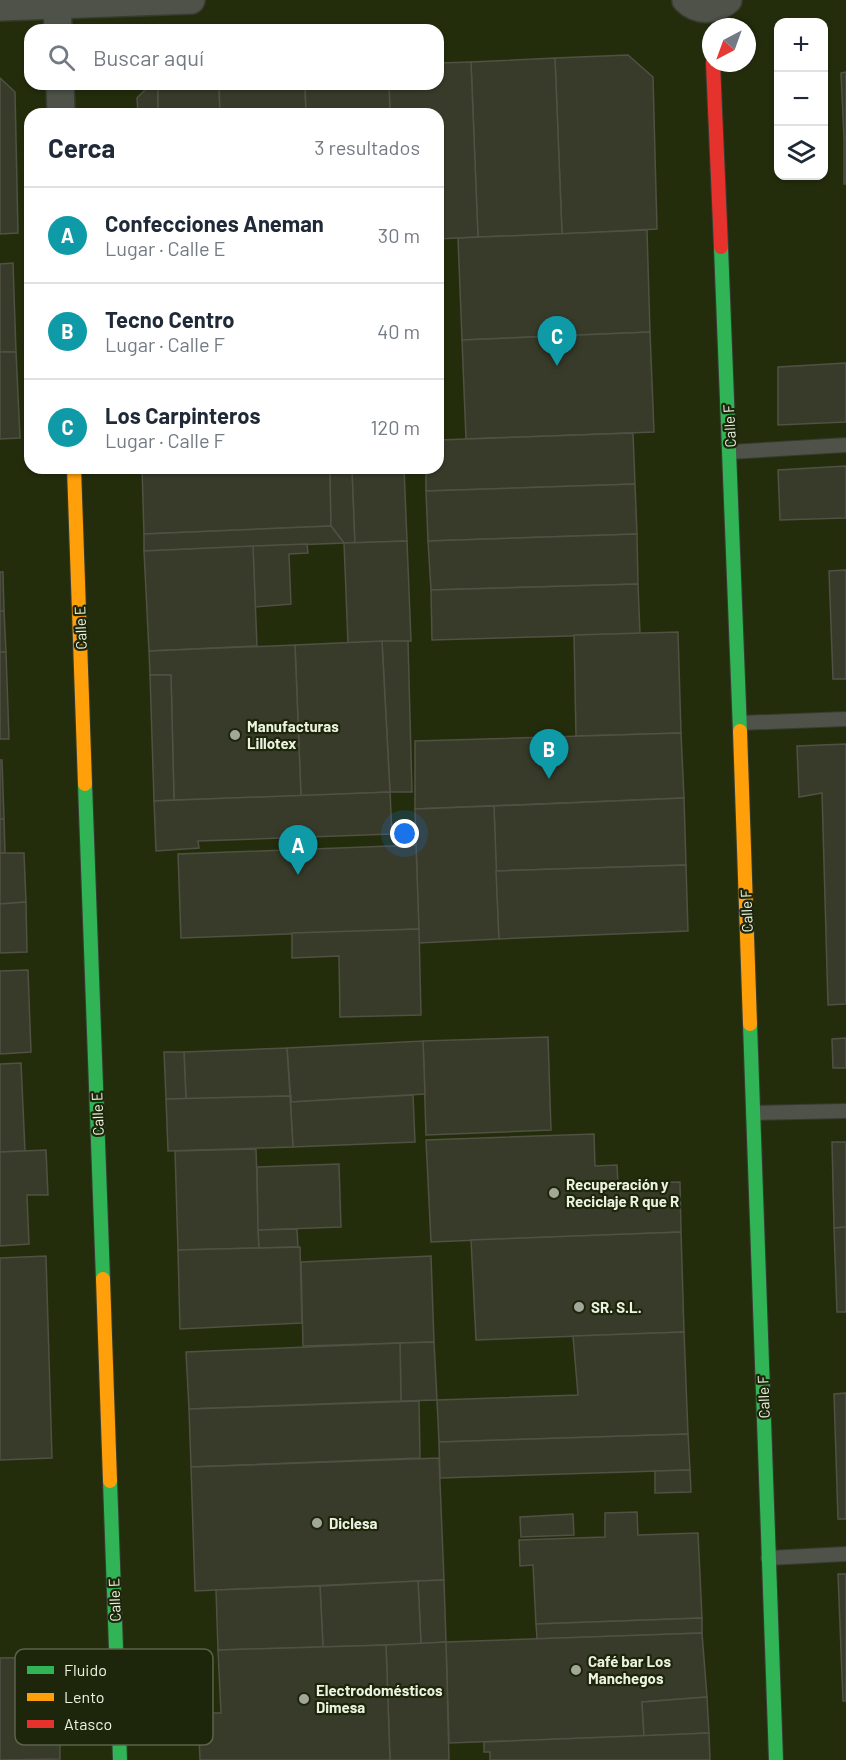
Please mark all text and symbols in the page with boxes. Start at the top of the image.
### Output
north arrow [702,18,756,72]
map controls [774,18,828,180]
button: + [774,18,828,72]
search box [24,24,444,90]
icon: search [45,41,78,74]
text: Buscar aquí [93,44,204,70]
button: − [774,72,828,126]
button: layers [774,126,828,180]
text: Cerca [48,132,115,163]
text: 3 resultados [314,135,420,159]
text: Confecciones Aneman [105,210,324,236]
text: A [61,223,74,247]
text: 30 m [378,223,420,247]
text: Lugar · Calle E [105,236,226,260]
text: Tecno Centro [105,306,235,332]
pin: C [538,316,576,366]
text: B [61,319,74,343]
text: 40 m [377,319,420,343]
text: Lugar · Calle F [105,332,225,356]
text: Los Carpinteros [105,402,260,428]
street label: Calle F [719,404,739,448]
text: C [61,415,74,439]
text: 120 m [370,415,420,439]
text: Lugar · Calle F [105,428,225,452]
street label: Calle E [70,606,90,650]
place label: Manufacturas Lillotex [247,717,339,752]
marker: Manufacturas Lillotex [228,728,242,742]
pin: B [530,730,568,779]
your location [390,819,419,848]
pin: A [278,826,318,875]
street label: Calle F [736,889,756,933]
street label: Calle E [87,1092,107,1136]
place label: Recuperación y Reciclaje R que R [566,1175,679,1210]
marker: Recuperación y Reciclaje R que R [547,1186,561,1200]
place label: SR. S.L. [591,1298,642,1316]
marker: SR. S.L. [572,1300,586,1314]
street label: Calle F [753,1375,773,1419]
place label: Diclesa [329,1514,377,1532]
marker: Diclesa [310,1516,324,1530]
street label: Calle E [104,1578,124,1622]
legend [15,1649,213,1745]
place label: Café bar Los Manchegos [588,1652,671,1687]
text: Fluido [64,1660,107,1679]
marker: Café bar Los Manchegos [569,1663,583,1677]
place label: Electrodomésticos Dimesa [316,1681,443,1716]
text: Lento [64,1687,105,1706]
marker: Electrodomésticos Dimesa [297,1692,311,1706]
text: Atasco [64,1714,112,1733]

